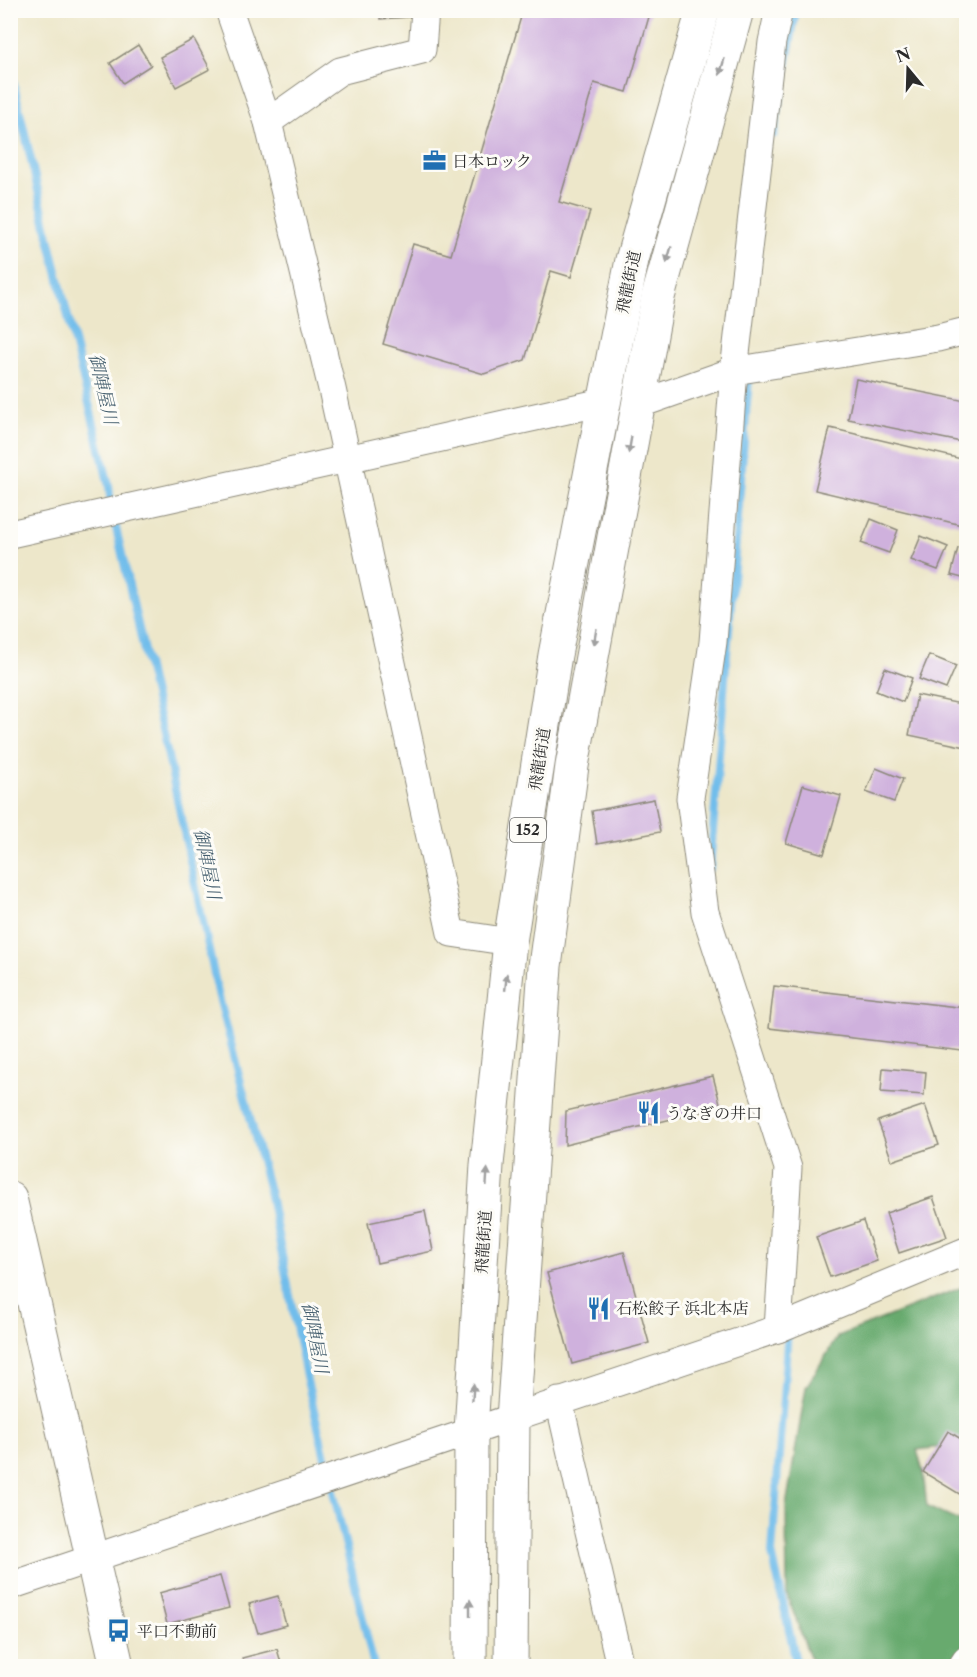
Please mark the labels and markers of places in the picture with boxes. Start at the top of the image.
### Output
office icon: 日本ロック [421,148,447,174]
place label: 日本ロック [452,151,532,171]
restaurant icon: うなぎの井口 [635,1100,661,1126]
place label: うなぎの井口 [666,1103,762,1123]
restaurant icon: 石松餃子 浜北本店 [585,1295,611,1321]
place label: 石松餃子 浜北本店 [616,1298,748,1318]
bus stop icon: 平口不動前 [106,1618,132,1644]
place label: 平口不動前 [137,1621,217,1641]

